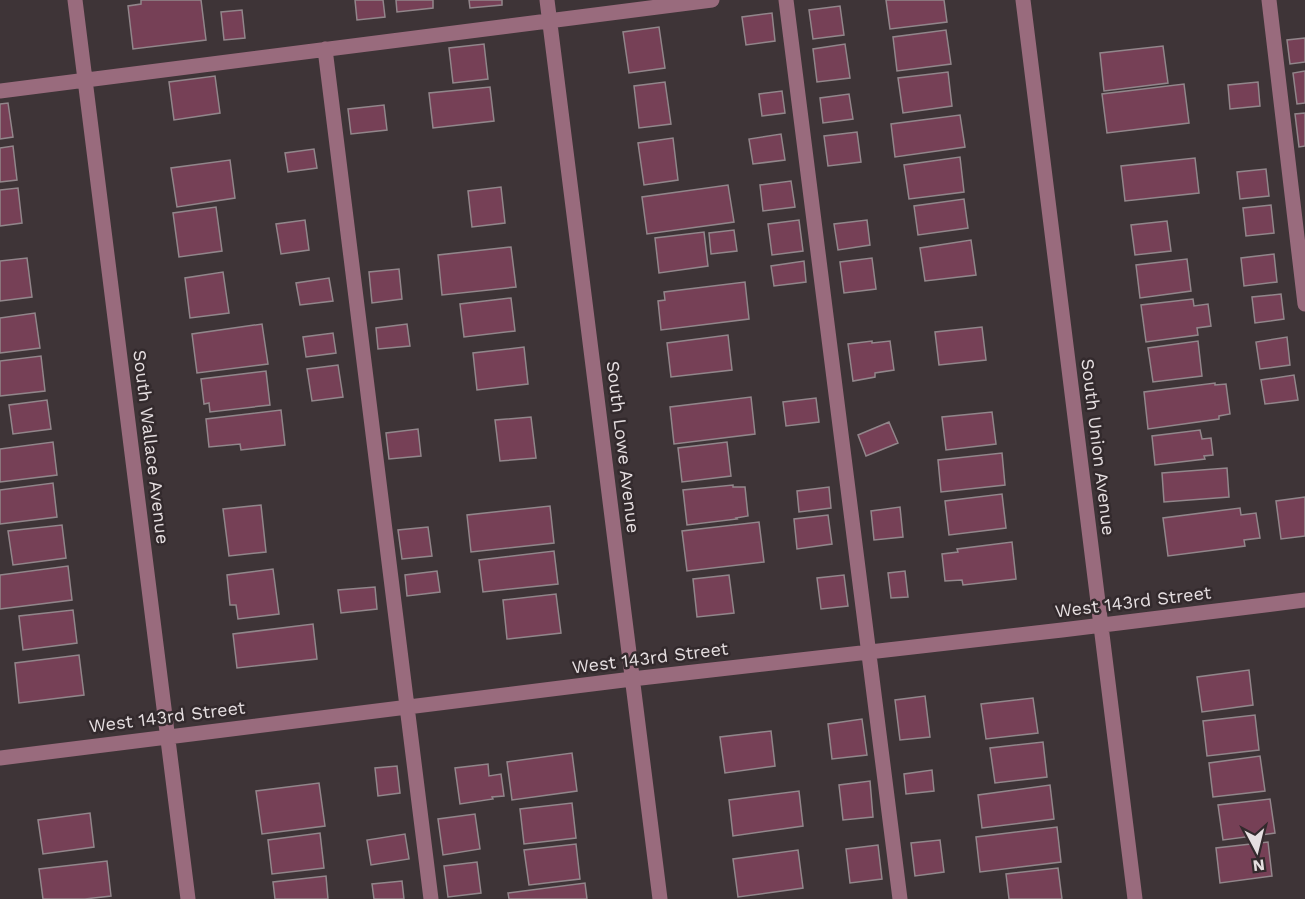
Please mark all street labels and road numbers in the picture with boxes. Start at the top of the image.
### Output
street label: South Wallace Avenue [129,349,174,545]
street label: South Union Avenue [1077,357,1120,536]
street label: South Lowe Avenue [603,360,644,534]
street label: West 143rd Street [1054,581,1213,621]
street label: West 143rd Street [571,637,730,677]
street label: West 143rd Street [88,696,247,736]

